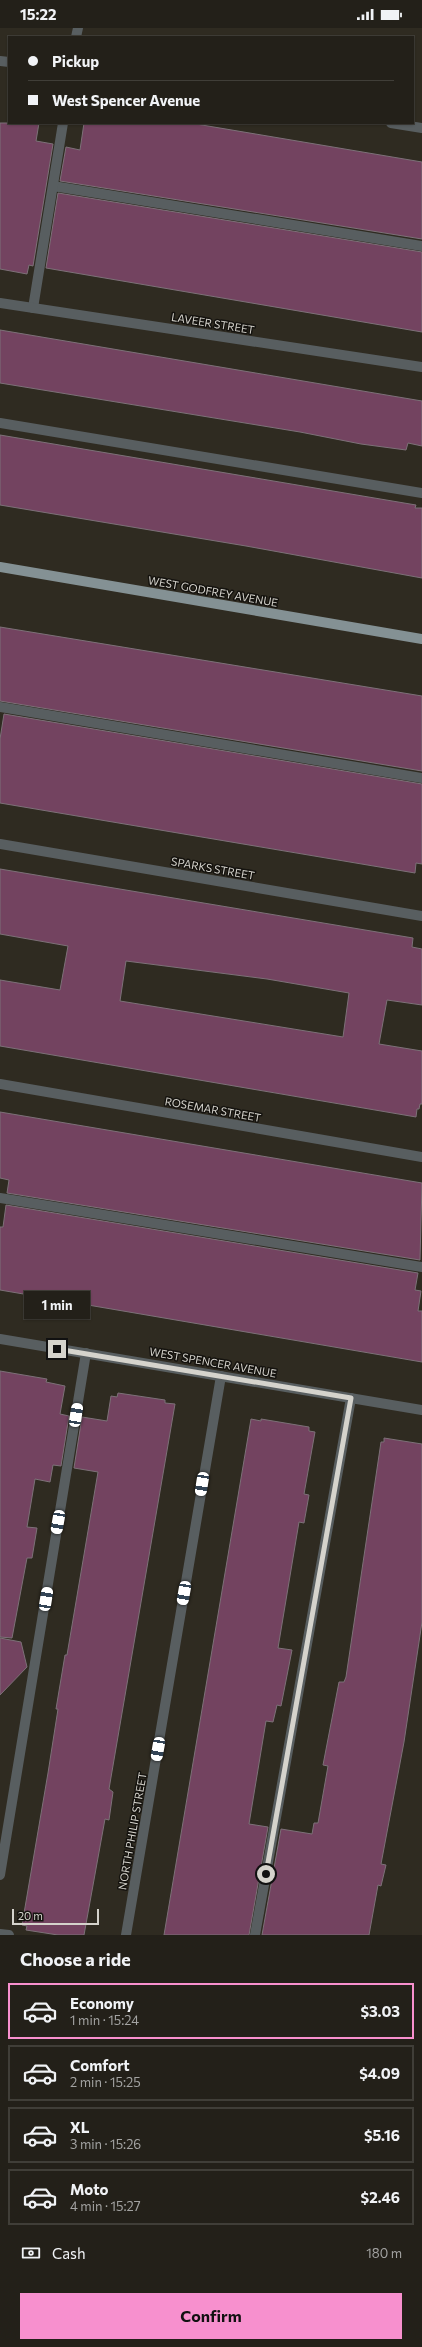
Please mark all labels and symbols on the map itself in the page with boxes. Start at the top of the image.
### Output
street label: LAVEER STREET [170,310,256,336]
street label: WEST GODFREY AVENUE [147,573,279,609]
street label: SPARKS STREET [170,854,256,882]
street label: ROSEMAR STREET [164,1094,262,1124]
callout: 1 min [24,1291,90,1319]
route end [48,1340,66,1358]
street label: WEST SPENCER AVENUE [149,1344,277,1380]
car [68,1402,84,1428]
car [194,1471,210,1497]
car [50,1509,66,1535]
car [176,1580,192,1606]
car [38,1586,54,1612]
car [150,1736,166,1762]
street label: NORTH PHILIP STREET [115,1771,149,1891]
route start [257,1865,275,1883]
scale bar [12,1907,99,1926]

